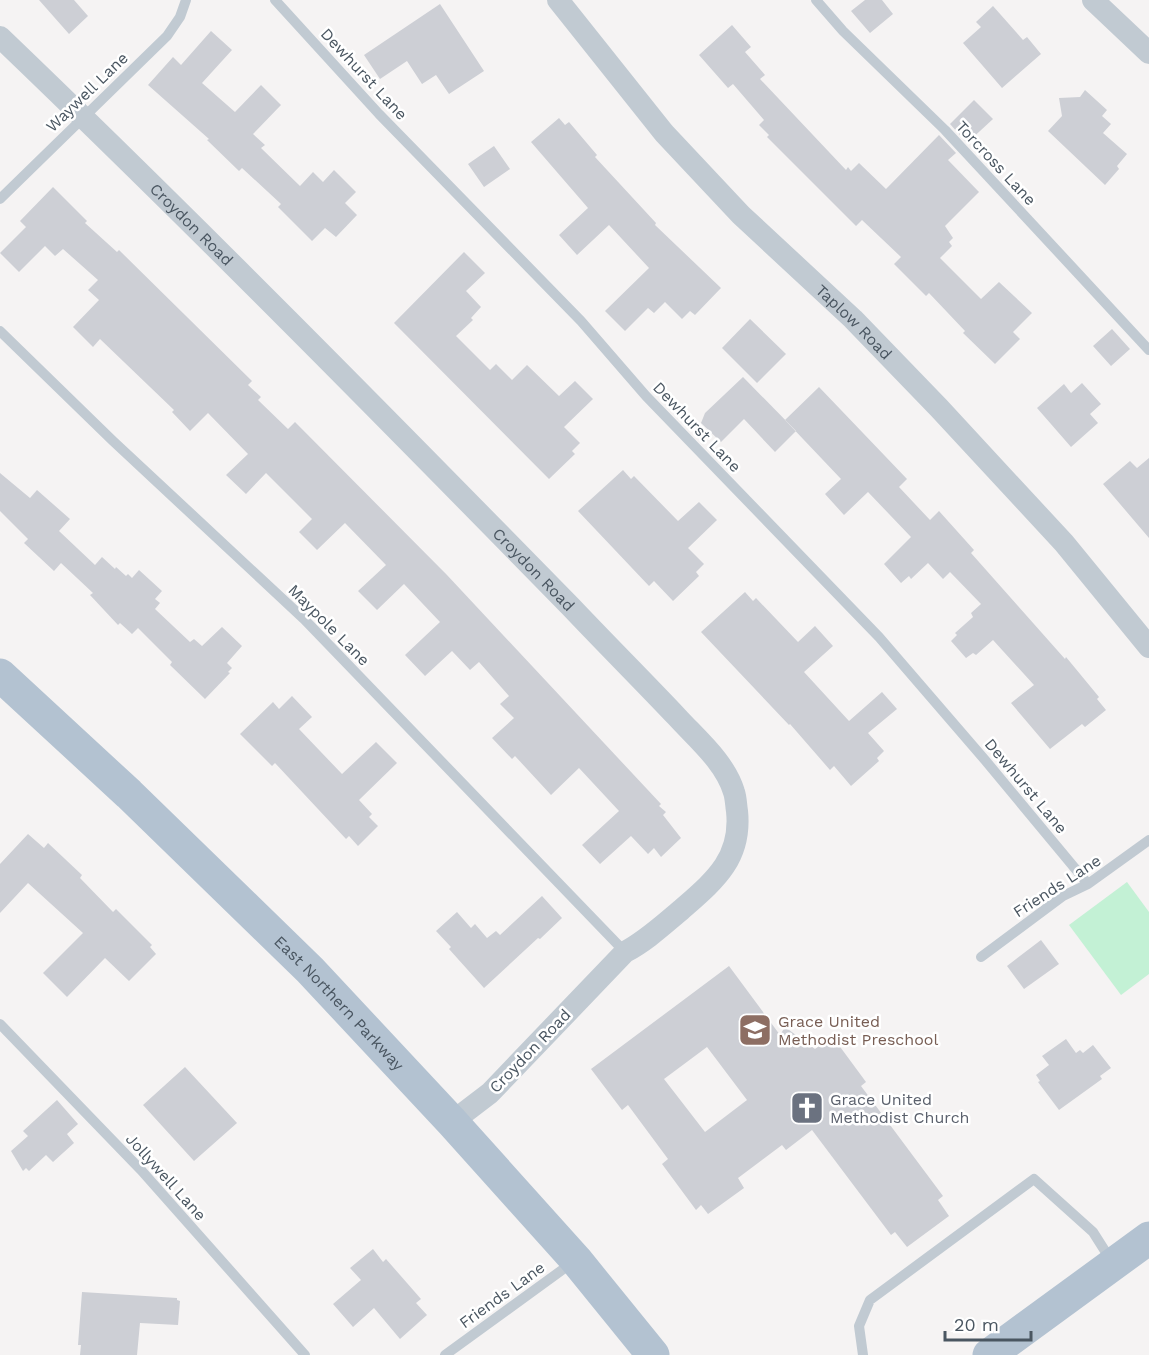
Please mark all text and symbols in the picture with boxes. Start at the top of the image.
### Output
street label: Dewhurst Lane [317,24,411,124]
street label: Waywell Lane [42,48,132,136]
street label: Torcross Lane [952,117,1040,209]
street label: Croydon Road [146,179,237,269]
street label: Taplow Road [812,280,896,363]
street label: Dewhurst Lane [649,378,745,476]
street label: Croydon Road [489,524,579,615]
street label: Maypole Lane [284,580,374,670]
street label: Dewhurst Lane [981,735,1071,837]
street label: Friends Lane [1010,851,1104,921]
street label: East Northern Parkway [271,931,409,1075]
street label: Croydon Road [485,1005,575,1097]
school or university icon: Grace United Methodist Preschool [737,1012,773,1048]
place label: Grace United Methodist Preschool [778,1012,938,1049]
church icon: Grace United Methodist Church [789,1090,825,1126]
place label: Grace United Methodist Church [830,1090,970,1127]
street label: Jollywell Lane [122,1129,210,1225]
street label: Friends Lane [456,1258,548,1332]
scale bar [945,1304,1030,1342]
text: 20 m [954,1314,999,1335]

